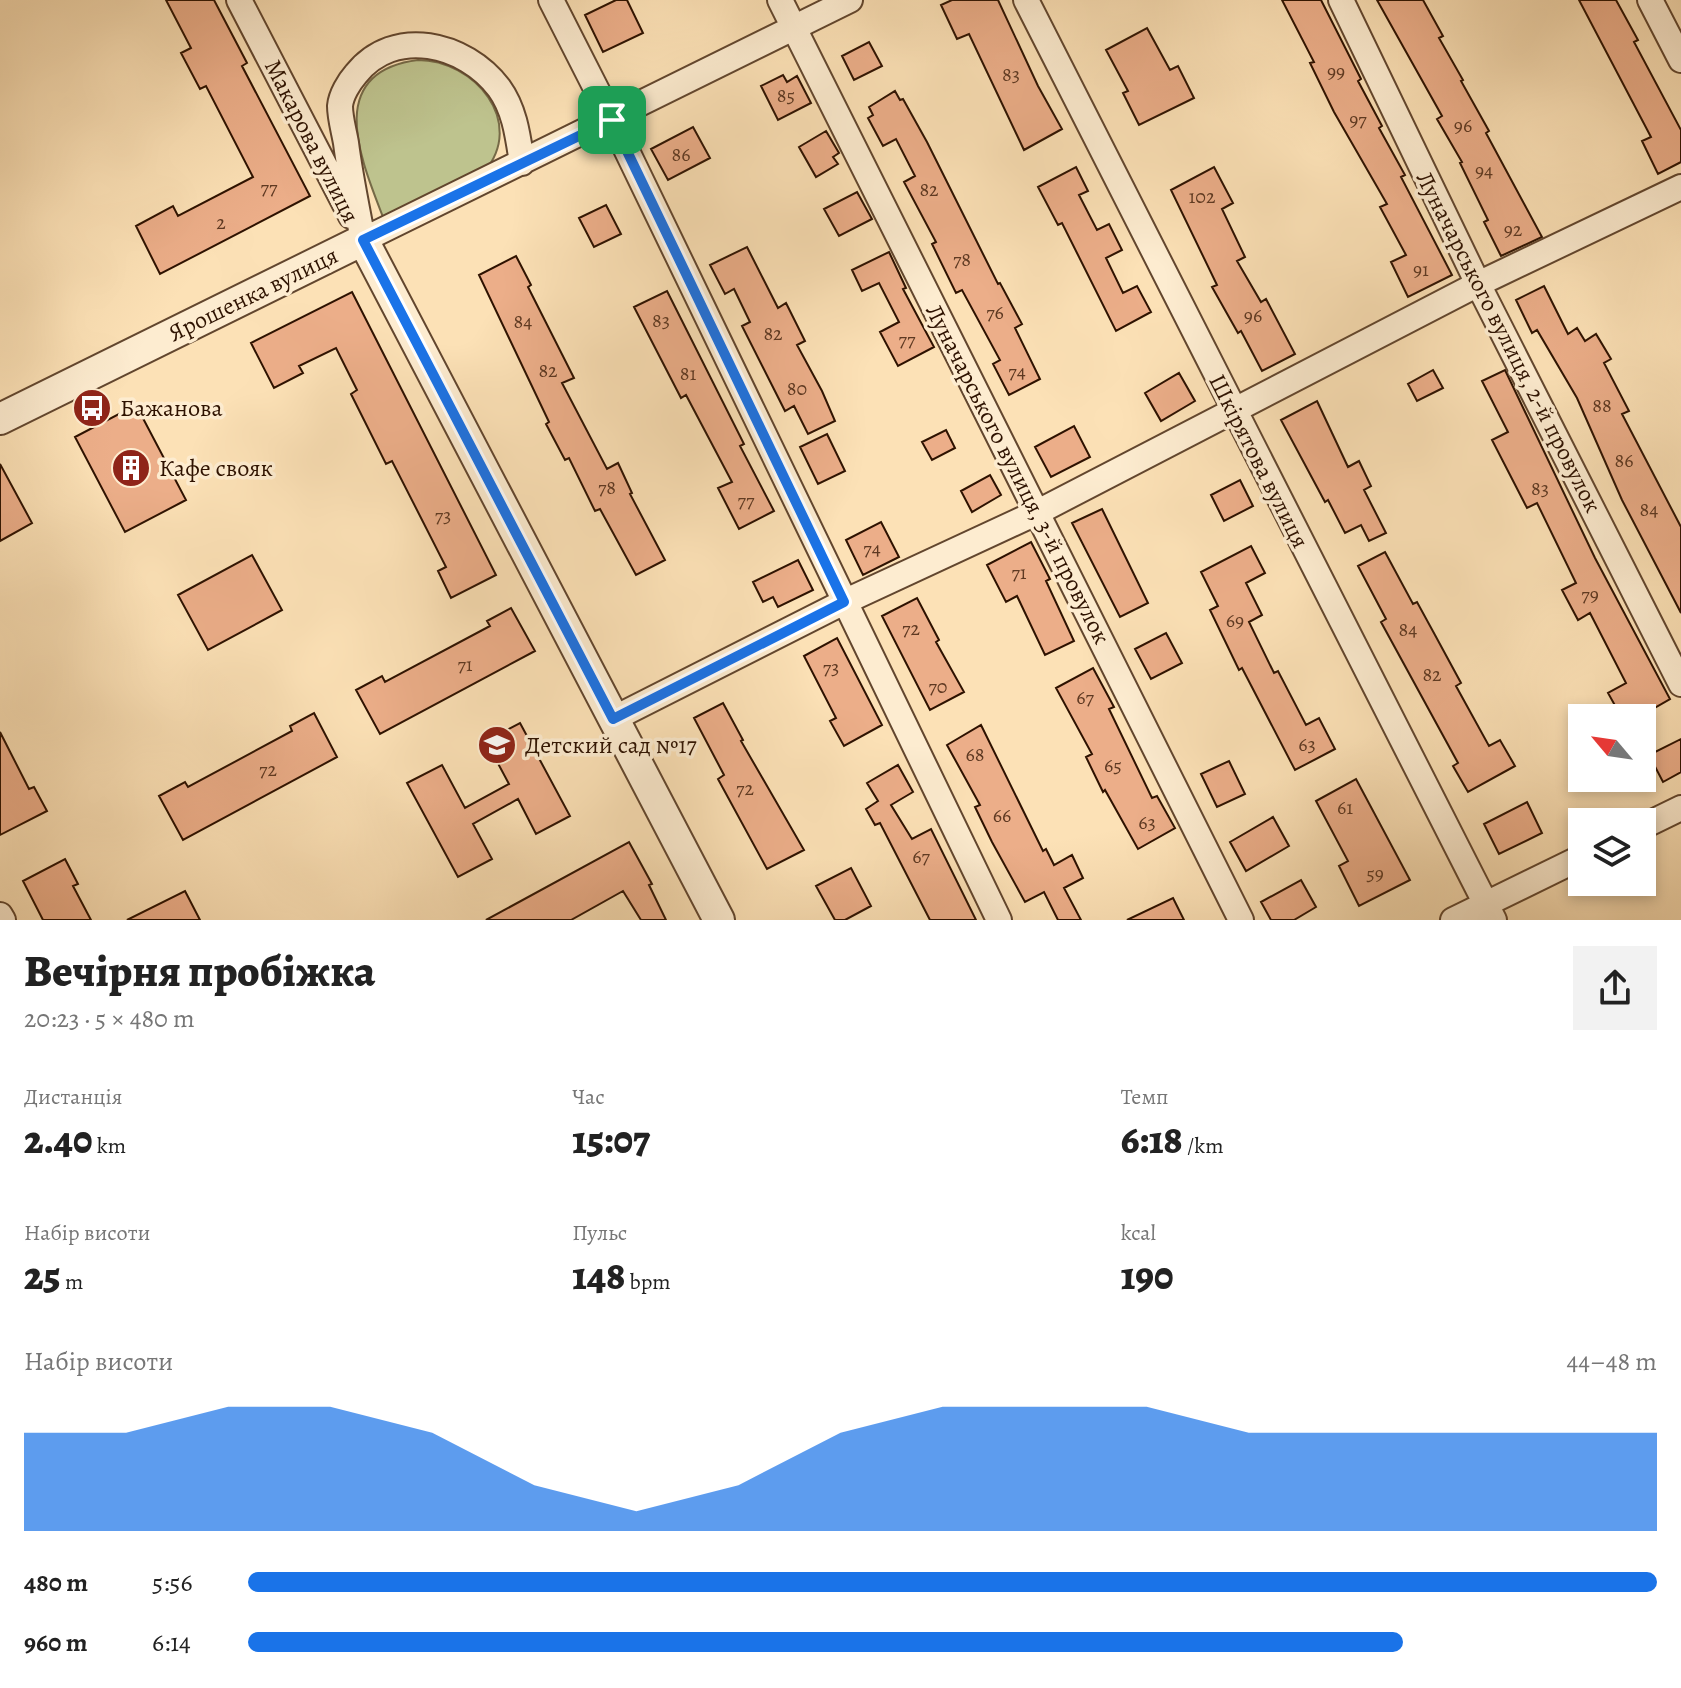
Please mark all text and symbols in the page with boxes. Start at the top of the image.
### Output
street label: Макарова вулиця [257,54,367,228]
house number: 99 [1327,58,1345,85]
house number: 83 [1002,61,1020,88]
house number: 85 [777,82,795,109]
pin [578,86,646,154]
icon: arrive [590,98,634,142]
house number: 97 [1349,106,1367,133]
house number: 96 [1454,112,1472,139]
house number: 86 [672,141,690,168]
house number: 94 [1475,157,1493,184]
street label: Луначарського вулиця, 2-й провулок [1409,166,1609,518]
house number: 77 [261,174,278,201]
house number: 82 [919,176,939,203]
house number: 102 [1189,183,1216,210]
house number: 2 [216,209,226,236]
house number: 92 [1504,216,1523,243]
street label: Ярошенка вулиця [163,239,343,349]
house number: 78 [953,246,971,273]
house number: 91 [1413,256,1429,283]
street label: Луначарського вулиця, 3-й провулок [918,299,1118,649]
house number: 76 [986,299,1004,326]
house number: 96 [1244,302,1262,329]
house number: 83 [652,307,670,334]
house number: 84 [514,308,532,335]
house number: 82 [763,320,783,347]
house number: 77 [899,326,916,353]
house number: 82 [538,357,558,384]
house number: 74 [1008,358,1026,385]
house number: 81 [680,360,696,387]
street label: Шкірятова вулиця [1201,368,1317,554]
house number: 80 [787,375,807,402]
bus stop icon: Бажанова [71,387,113,429]
place label: Бажанова [120,392,223,424]
house number: 88 [1592,392,1612,419]
building icon: Кафе свояк [110,447,152,489]
house number: 86 [1615,447,1633,474]
place label: Кафе свояк [159,452,273,484]
house number: 78 [598,474,616,501]
house number: 83 [1531,475,1549,502]
house number: 77 [738,487,755,514]
house number: 84 [1640,496,1658,523]
house number: 73 [435,502,451,529]
house number: 74 [863,535,881,562]
house number: 71 [1011,559,1027,586]
house number: 79 [1581,581,1599,608]
house number: 69 [1226,607,1244,634]
house number: 72 [902,615,920,642]
house number: 84 [1399,616,1417,643]
house number: 71 [457,651,473,678]
house number: 73 [823,654,839,681]
house number: 82 [1422,661,1442,688]
house number: 70 [928,673,948,700]
house number: 67 [1076,684,1094,711]
north arrow [1568,704,1656,792]
map controls [1568,704,1656,896]
school or university icon: Детский сад №17 [476,724,518,766]
place label: Детский сад №17 [525,729,697,761]
house number: 63 [1298,731,1316,758]
house number: 68 [966,741,984,768]
house number: 65 [1104,752,1122,779]
house number: 72 [259,756,277,783]
house number: 72 [736,775,754,802]
house number: 61 [1337,794,1353,821]
house number: 66 [993,802,1011,829]
button: layers [1568,808,1656,896]
house number: 63 [1138,809,1156,836]
house number: 67 [912,843,930,870]
house number: 59 [1366,860,1384,887]
text: Вечірня пробіжка [24,941,375,1001]
button: share [1573,946,1657,1030]
text: 20:23 · 5 × 480 m [24,1001,195,1036]
text: Дистанція [24,1082,122,1112]
text: Час [572,1082,605,1112]
text: Темп [1121,1082,1169,1112]
text: 2.40 [24,1112,92,1167]
text: 15:07 [572,1112,650,1167]
text: 6:18 [1121,1112,1183,1167]
text: km [92,1131,126,1161]
text: /km [1183,1131,1224,1161]
text: Набір висоти [24,1218,150,1248]
text: Пульс [572,1218,627,1248]
text: kcal [1121,1218,1156,1248]
text: 25 [24,1248,61,1303]
text: 148 [572,1248,625,1303]
text: 190 [1121,1248,1174,1303]
text: m [61,1267,83,1297]
text: bpm [625,1267,671,1297]
text: Набір висоти [24,1344,173,1379]
text: 44–48 m [1566,1344,1657,1379]
text: 480 m [24,1565,88,1600]
text: 5:56 [152,1565,193,1600]
text: 960 m [24,1625,88,1660]
text: 6:14 [152,1625,191,1660]

